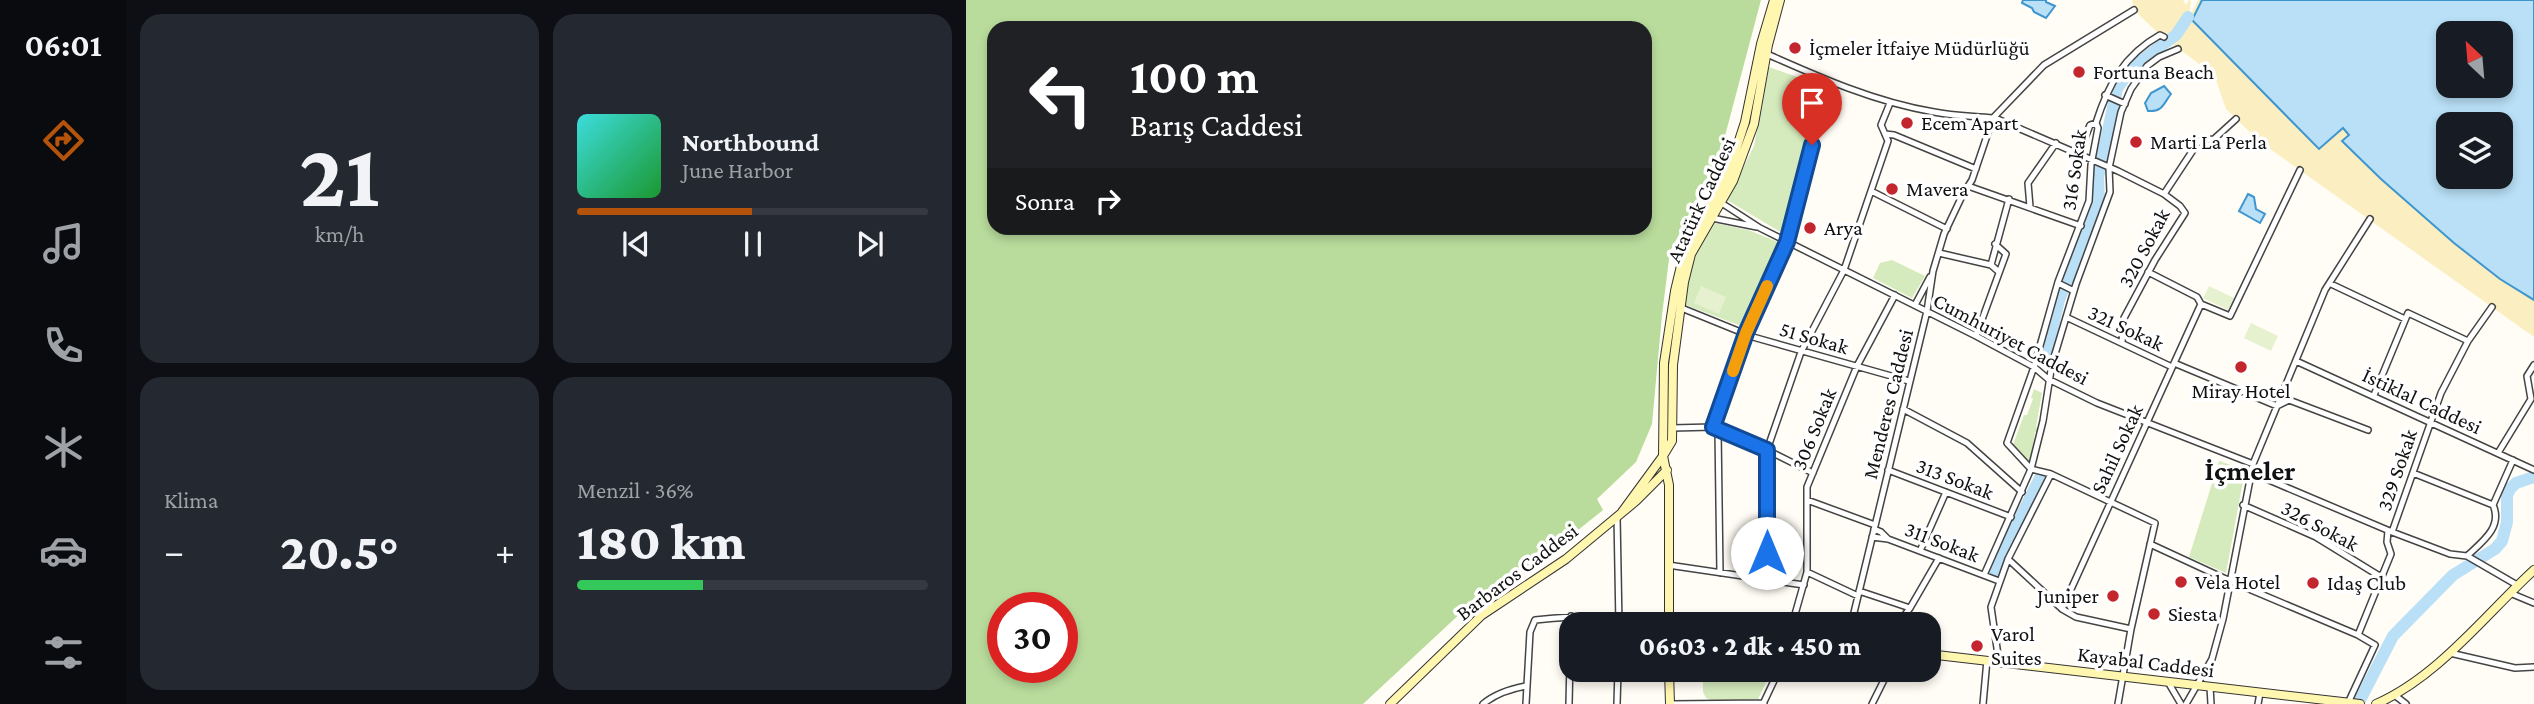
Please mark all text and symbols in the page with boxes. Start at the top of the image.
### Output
north arrow [2436,21,2513,98]
map controls [2436,21,2513,189]
text: 06:01 [24,27,102,63]
place label: İçmeler İtfaiye Müdürlüğü [1809,36,2030,60]
marker: İçmeler İtfaiye Müdürlüğü [1787,40,1803,56]
icon: left [1015,49,1106,140]
text: 100 m [1130,49,1259,104]
place label: Fortuna Beach [2093,60,2214,84]
marker: Fortuna Beach [2071,64,2087,80]
pin [1782,73,1842,145]
icon: arrive [1793,84,1831,122]
text: Barış Caddesi [1130,107,1303,143]
place label: Ecem Apart [1921,111,2019,135]
button: layers [2436,112,2513,189]
marker: Ecem Apart [1899,115,1915,131]
icon: directions [39,116,88,165]
text: 21 [299,124,380,226]
text: Northbound [682,128,819,157]
street label: 316 Sokak [2056,128,2092,212]
place label: Marti La Perla [2150,130,2267,154]
street label: Atatürk Caddesi [1662,133,1741,266]
marker: Marti La Perla [2128,134,2144,150]
text: June Harbor [682,157,793,183]
place label: Mavera [1906,177,1969,201]
marker: Mavera [1884,181,1900,197]
icon: right [1089,182,1127,220]
text: Sonra [1015,187,1075,216]
street label: 320 Sokak [2113,205,2175,291]
place label: Arya [1824,216,1863,240]
icon: music [39,219,88,268]
marker: Arya [1802,220,1818,236]
text: km/h [315,221,364,247]
icon: previous [617,225,655,263]
icon: pause [734,225,772,263]
icon: next [851,225,889,263]
street label: Cumhuriyet Caddesi [1929,288,2093,390]
street label: 321 Sokak [2084,300,2168,356]
street label: 51 Sokak [1777,317,1851,359]
icon: phone [39,321,88,370]
street label: Menderes Caddesi [1858,326,1918,481]
marker: Miray Hotel [2233,359,2249,375]
street label: İstiklal Caddesi [2359,363,2486,439]
place label: Miray Hotel [2192,379,2290,403]
street label: 306 Sokak [1787,384,1841,474]
street label: Sahil Sokak [2086,401,2148,497]
icon: climate [39,423,88,472]
street label: 329 Sokak [2372,426,2422,514]
street label: 313 Sokak [1913,453,1997,505]
district label: İçmeler [2204,455,2296,486]
text: Menzil · 36% [577,477,694,503]
text: Klima [164,487,218,513]
street label: 326 Sokak [2277,496,2363,556]
text: 180 km [577,512,745,570]
position arrow [1730,516,1804,590]
street label: 311 Sokak [1901,517,1983,567]
street label: Barbaros Caddesi [1452,518,1583,625]
text: 20.5° [280,522,399,580]
icon: car [39,526,88,575]
text: − [164,530,184,572]
text: + [495,530,515,572]
place label: Vela Hotel [2195,570,2280,594]
place label: Idaş Club [2327,571,2406,595]
marker: Vela Hotel [2173,574,2189,590]
marker: Idaş Club [2305,575,2321,591]
place label: Juniper [2035,584,2100,608]
marker: Juniper [2105,588,2121,604]
speed limit sign: 30 [987,592,1078,683]
place label: Siesta [2168,602,2218,626]
marker: Siesta [2146,606,2162,622]
place label: Varol Suites [1991,622,2042,670]
icon: filters [39,628,88,677]
text: 06:03 · 2 dk · 450 m [1639,632,1861,661]
marker: Varol Suites [1969,638,1985,654]
street label: Kayabal Caddesi [2076,642,2216,682]

